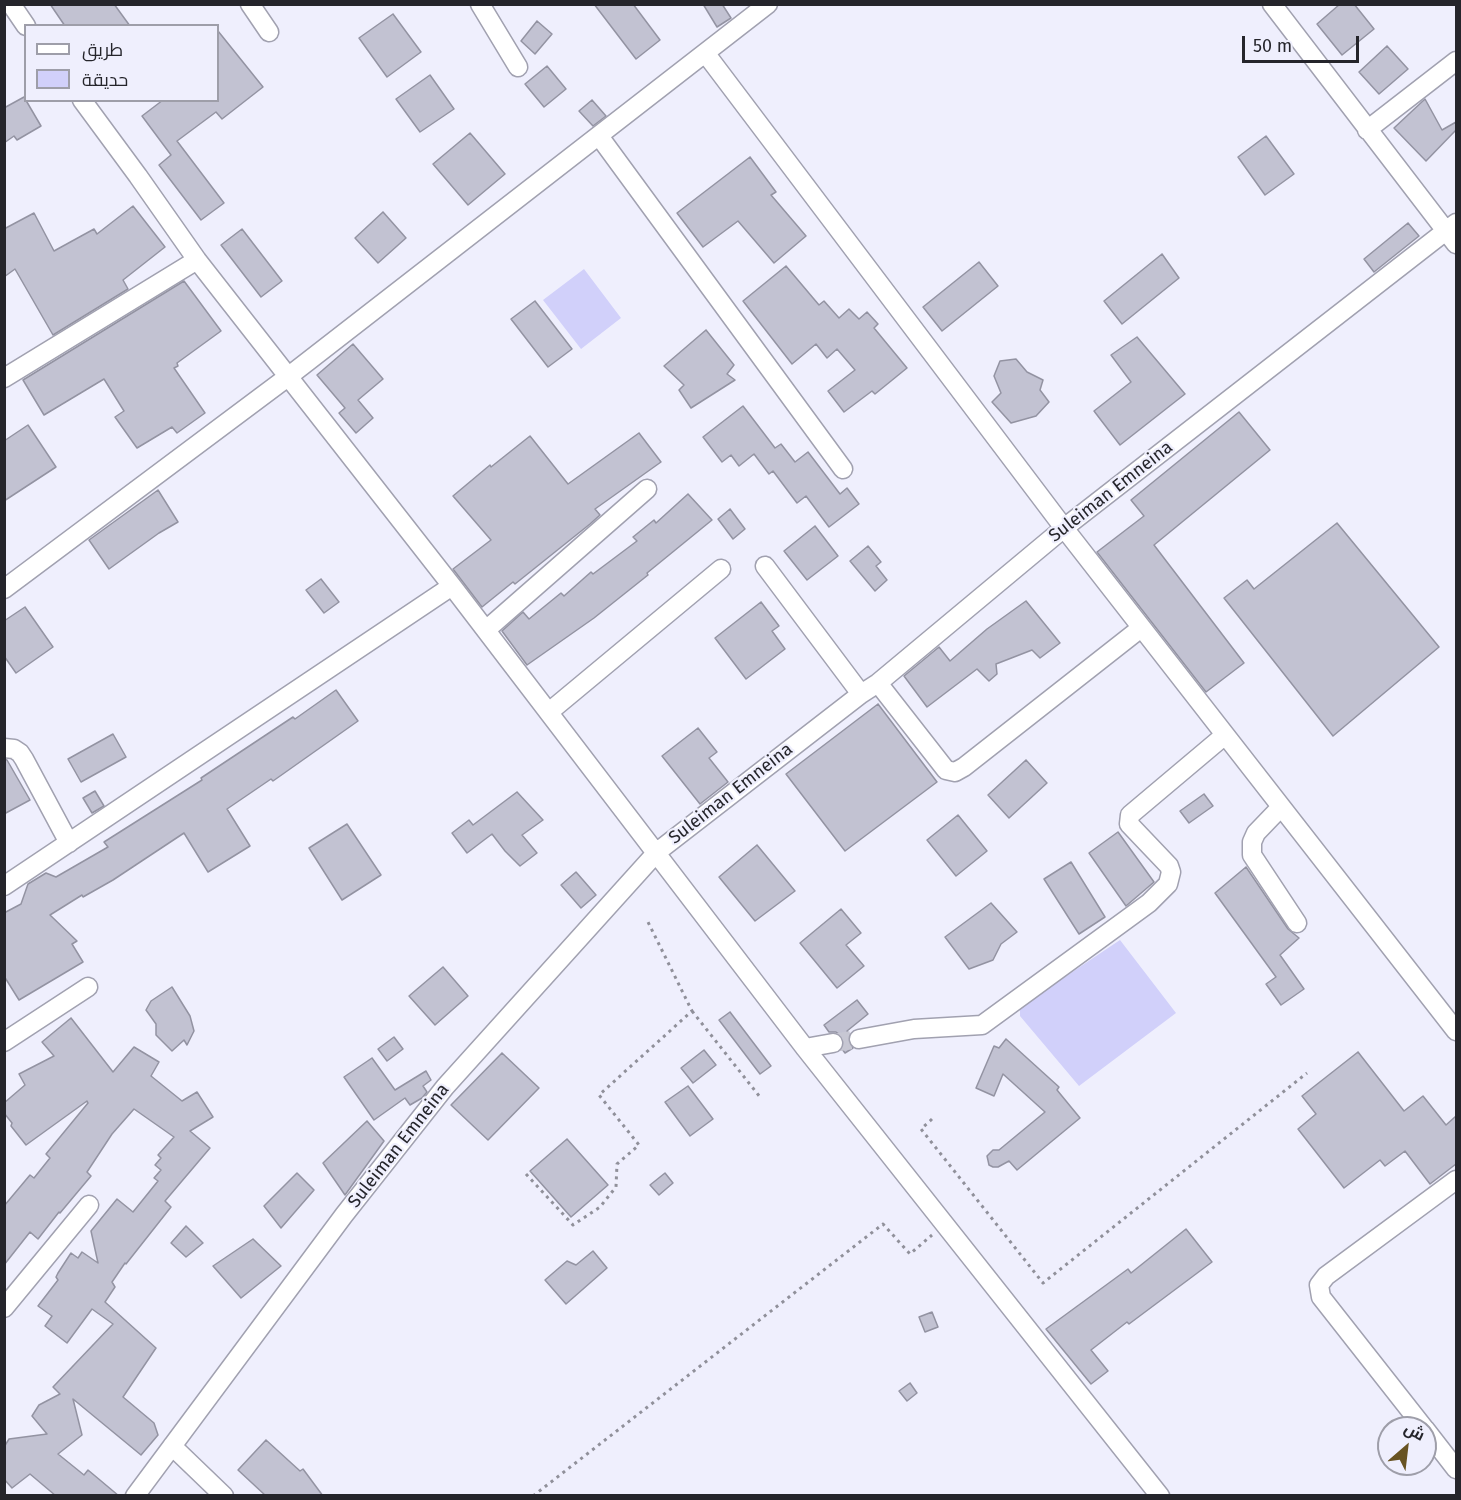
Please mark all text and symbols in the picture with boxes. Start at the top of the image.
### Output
legend [24,24,219,102]
scale bar [1245,24,1362,62]
text: 50 m [1253,35,1292,57]
text: طريق [82,39,123,61]
text: حديقة [82,69,128,91]
street label: Suleiman Emneina [1045,437,1177,547]
street label: Suleiman Emneina [665,739,797,849]
street label: Suleiman Emneina [344,1080,454,1212]
north arrow [1377,1416,1437,1476]
text: ش [1401,1418,1428,1445]

